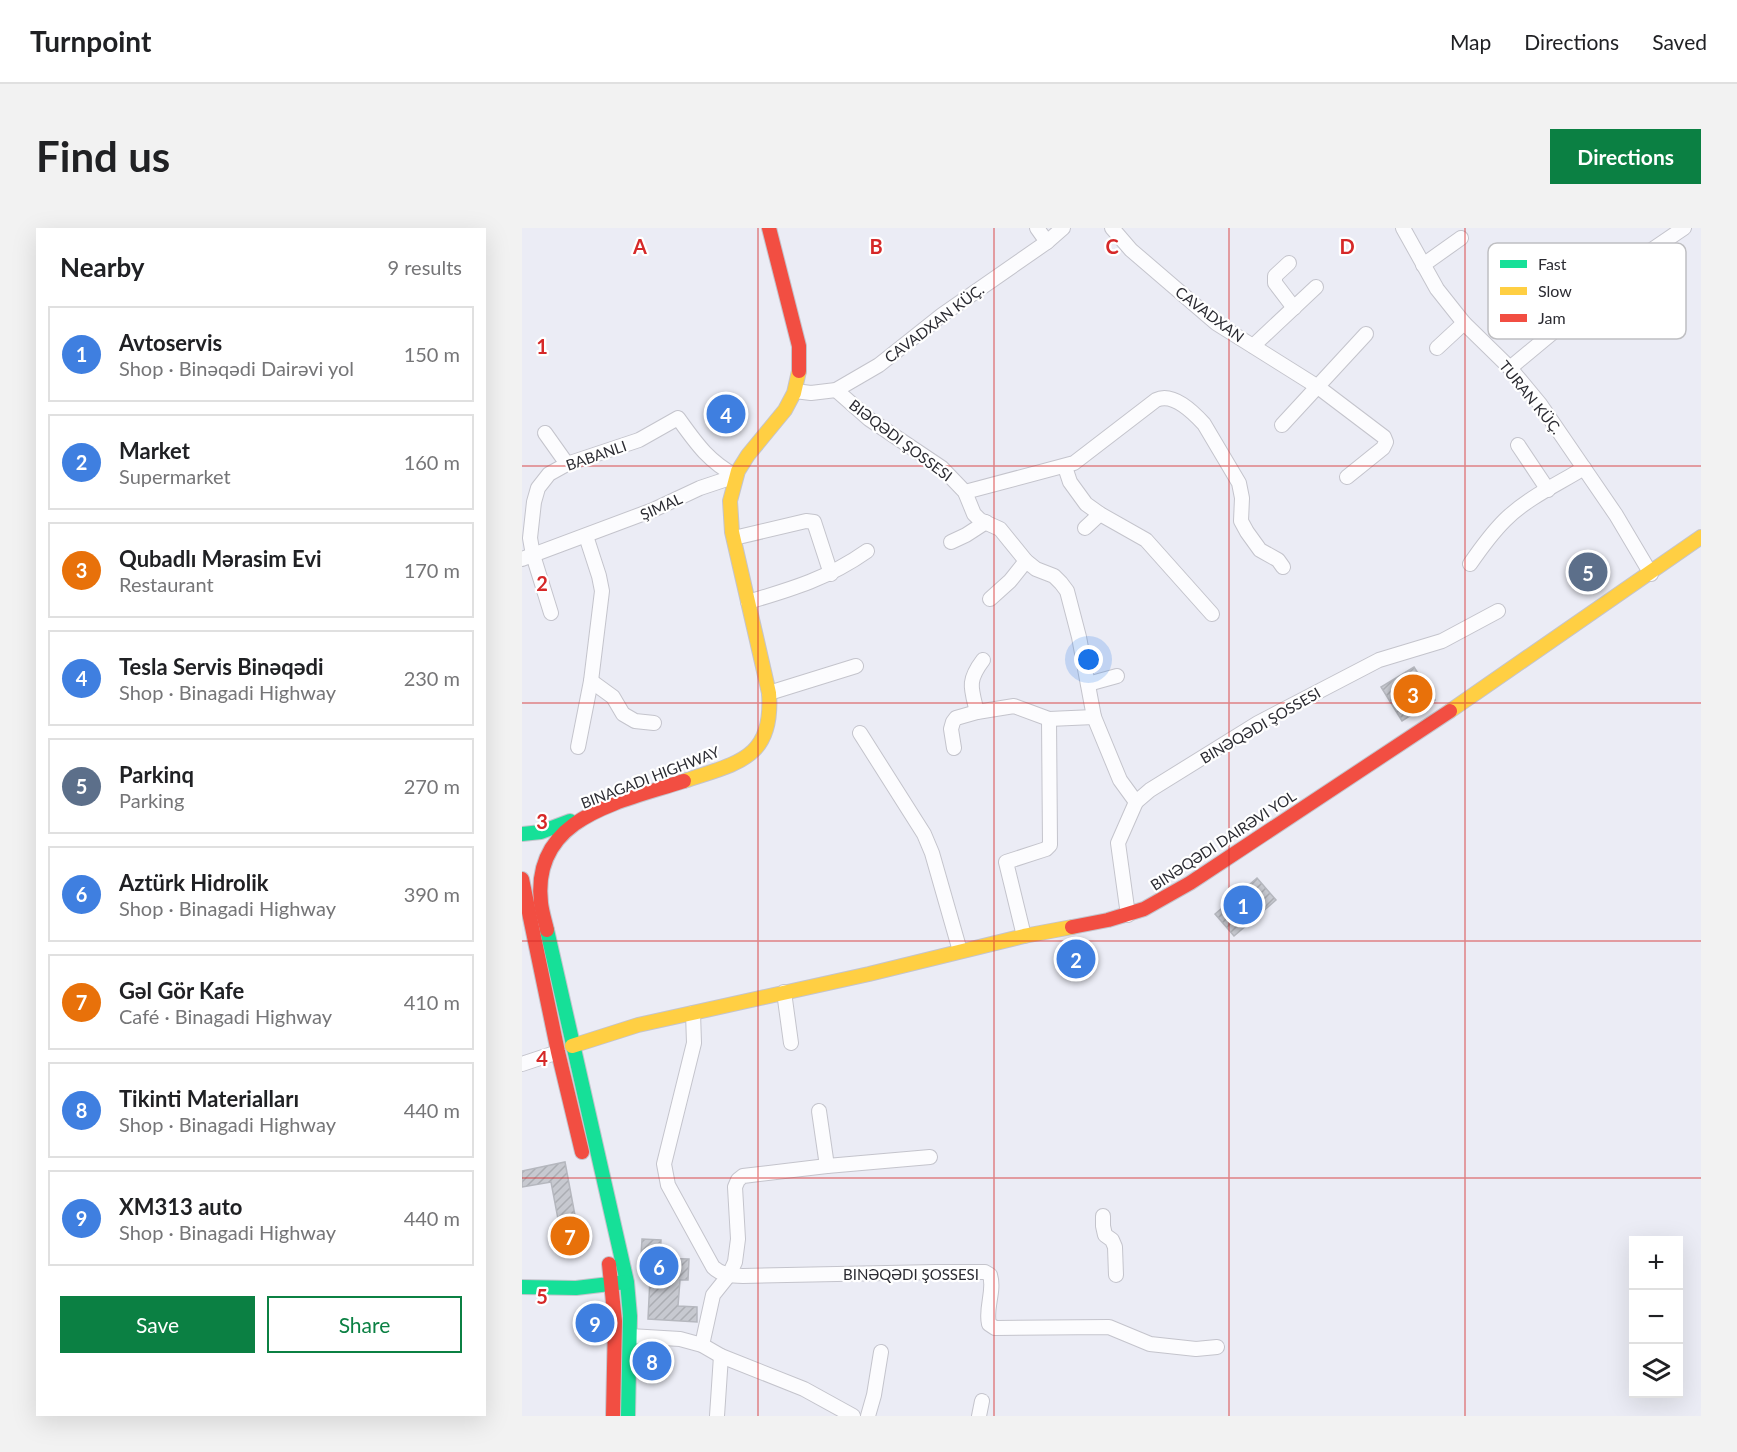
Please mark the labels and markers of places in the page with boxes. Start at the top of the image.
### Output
pin: 4 [706,392,746,436]
pin: 5 [1568,550,1608,594]
pin: 3 [1394,672,1432,716]
pin: 1 [1224,882,1262,928]
pin: 2 [1056,936,1096,982]
pin: 7 [550,1214,590,1258]
pin: 6 [640,1244,678,1288]
pin: 9 [576,1300,614,1346]
pin: 8 [632,1338,672,1384]

